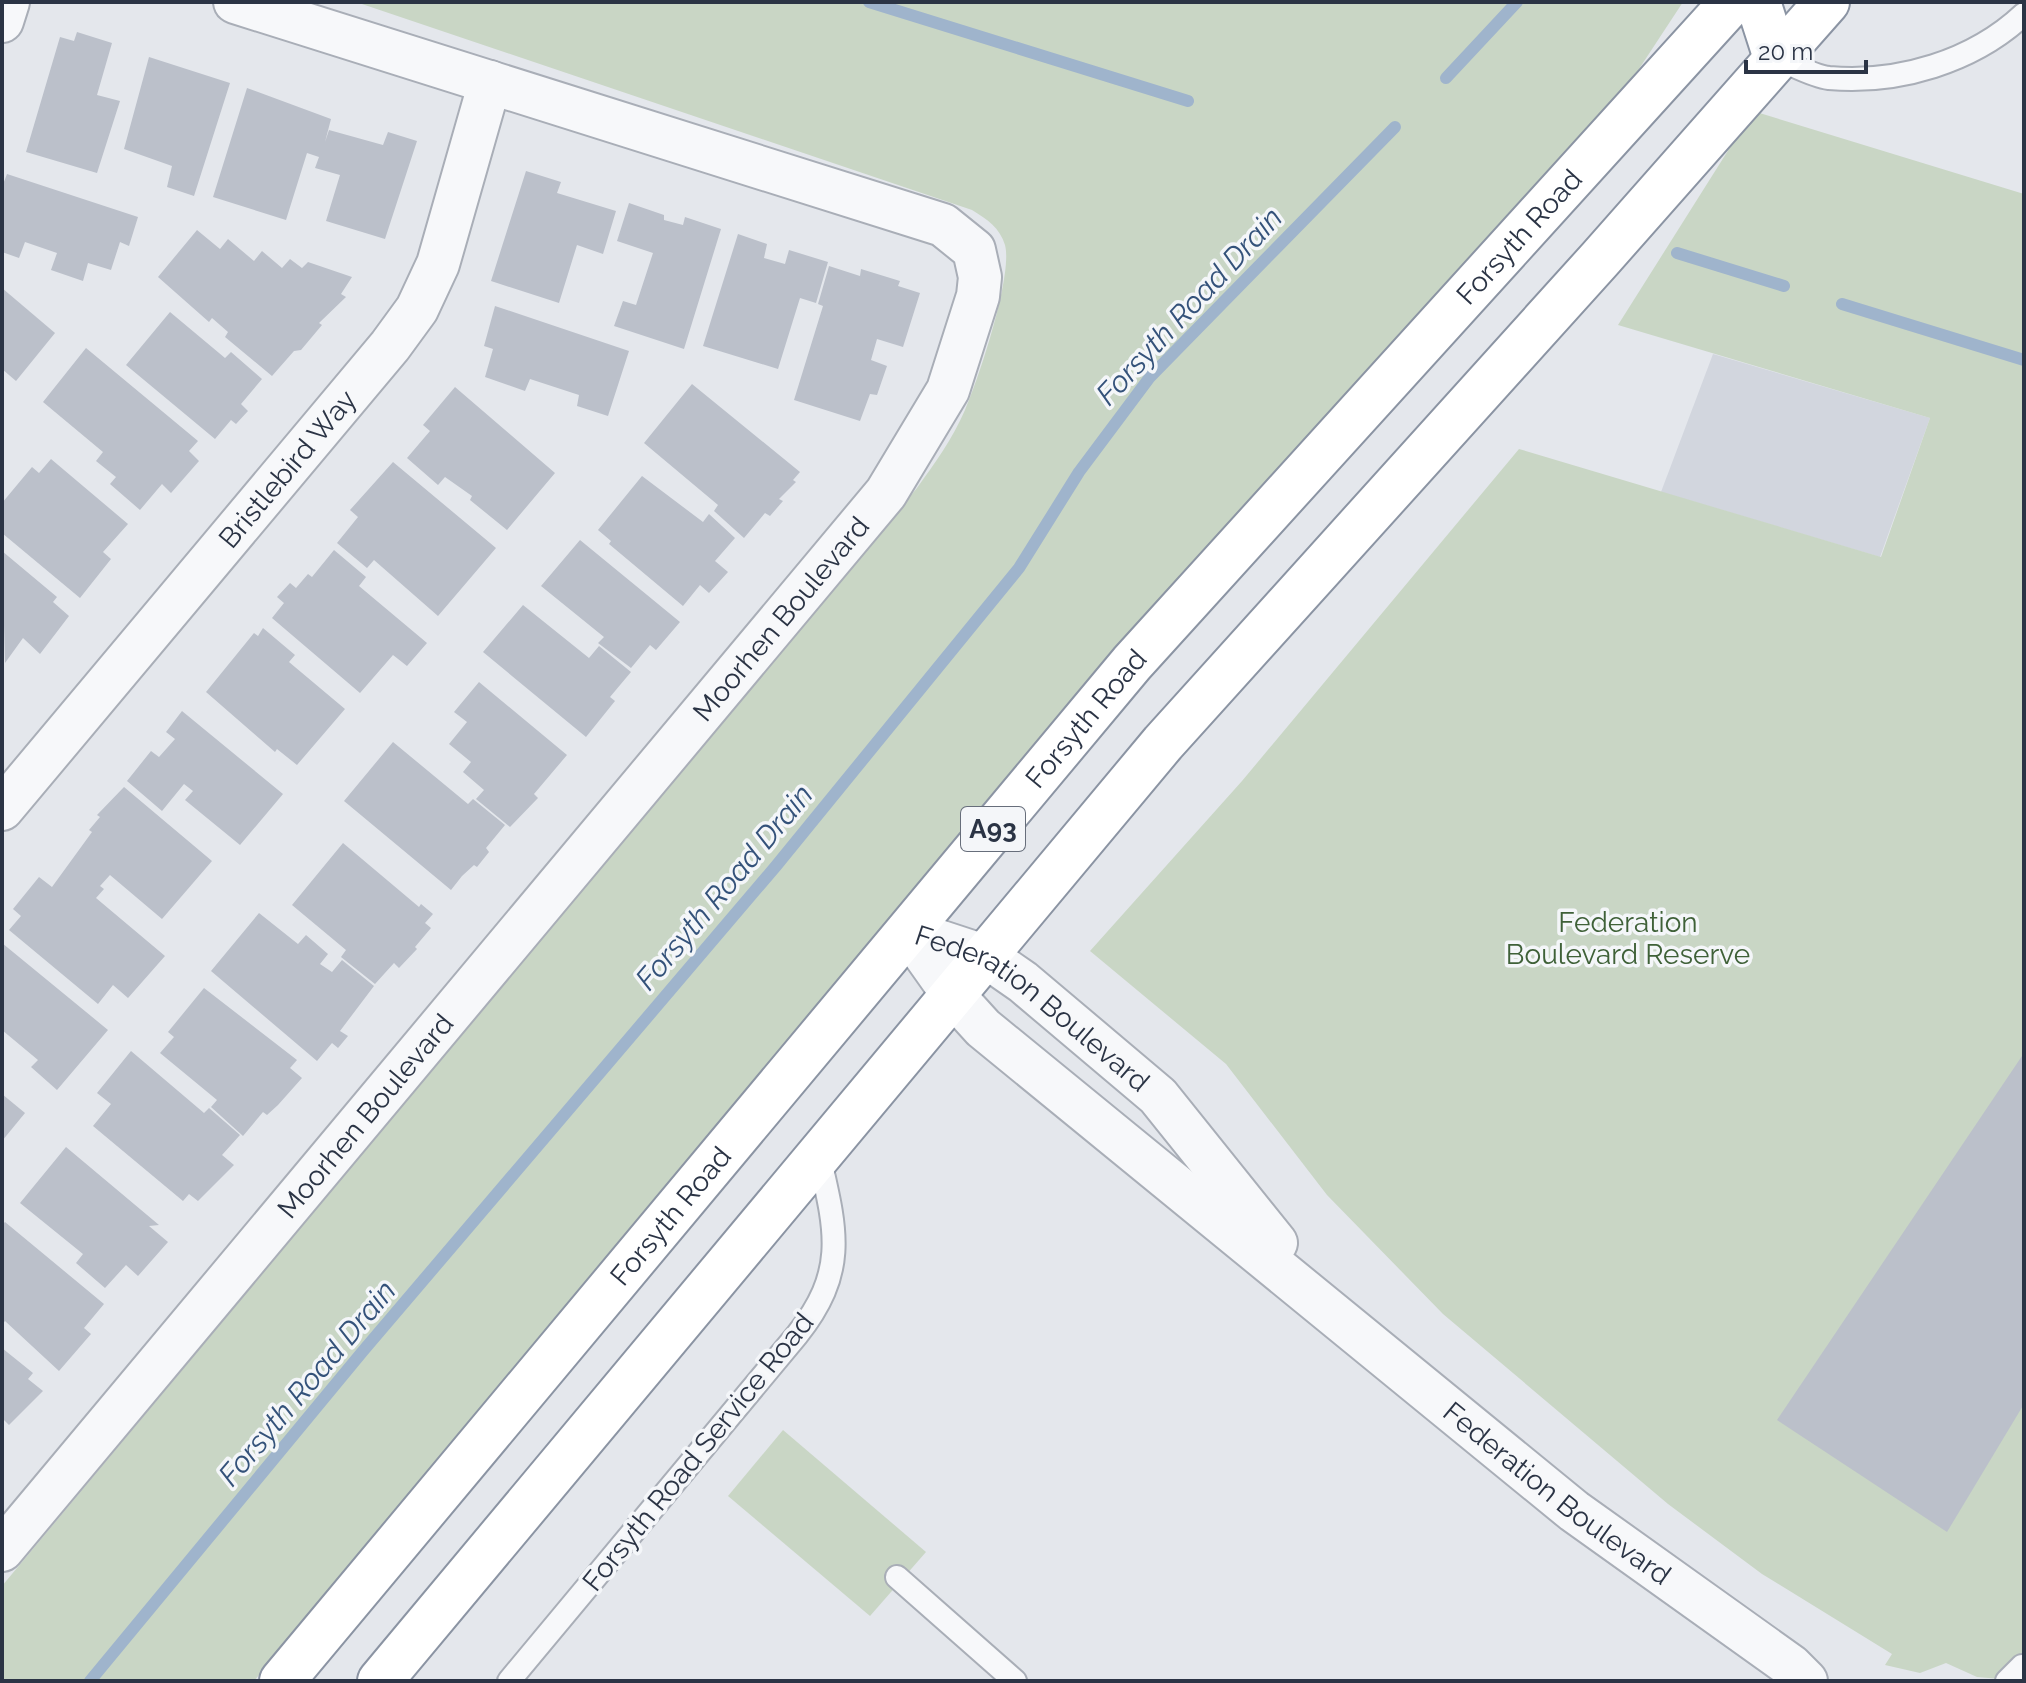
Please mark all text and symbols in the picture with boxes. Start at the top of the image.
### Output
scale bar [1746,24,1866,74]
text: 20 m [1758,37,1813,66]
street label: Forsyth Road [1449,162,1589,311]
water label: Forsyth Road Drain [1089,200,1289,412]
street label: Bristlebird Way [212,383,363,554]
street label: Moorhen Boulevard [686,510,876,728]
street label: Forsyth Road [1018,642,1153,794]
water label: Forsyth Road Drain [628,777,820,997]
road number: A93 [961,807,1025,851]
park label: Federation Boulevard Reserve [1506,906,1750,971]
street label: Federation Boulevard [911,918,1156,1098]
street label: Moorhen Boulevard [270,1007,460,1225]
street label: Forsyth Road [603,1140,738,1292]
water label: Forsyth Road Drain [211,1273,403,1493]
street label: Forsyth Road Service Road [576,1306,820,1598]
street label: Federation Boulevard [1437,1395,1677,1591]

